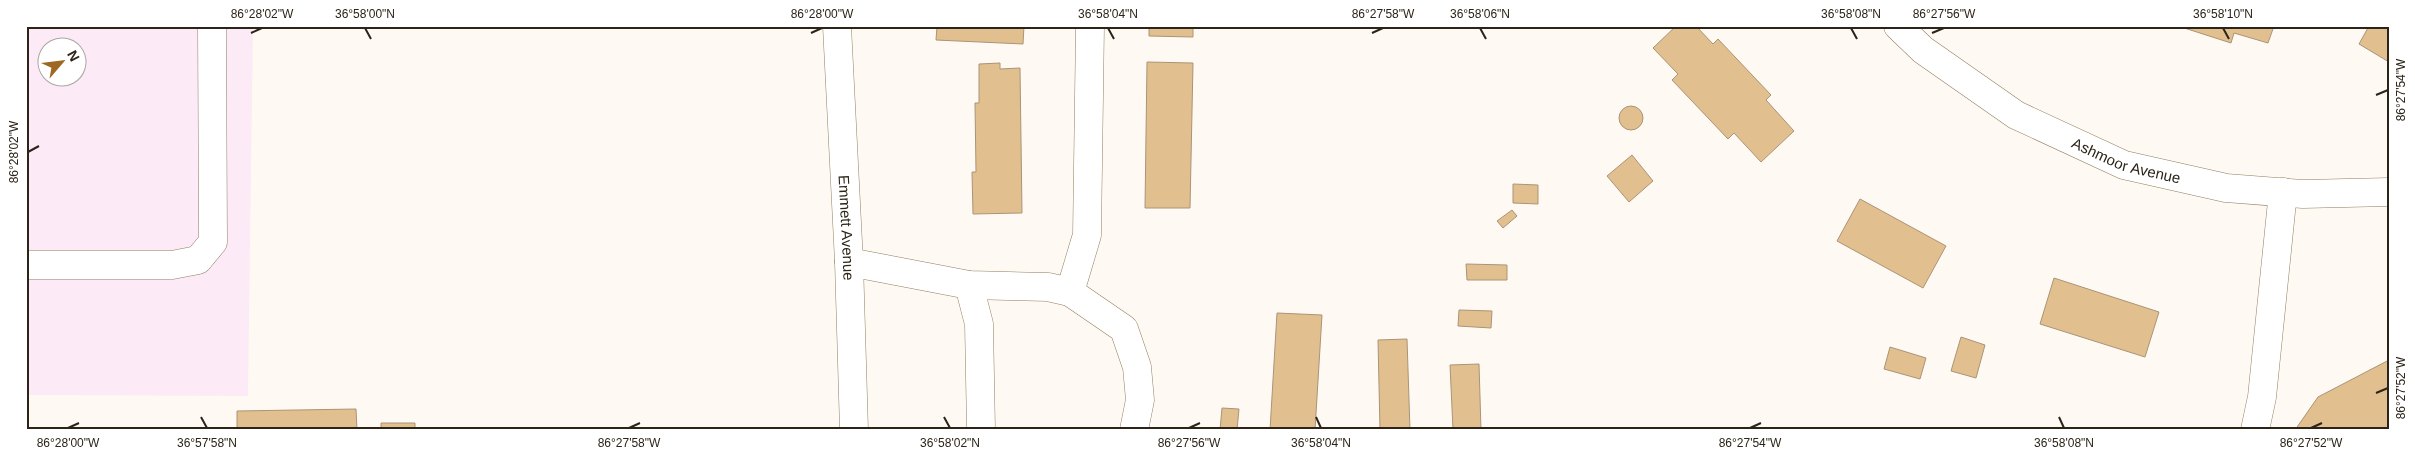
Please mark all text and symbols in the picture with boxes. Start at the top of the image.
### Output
text: 86°28'02"W [231,7,294,21]
text: 36°58'00"N [335,7,395,21]
text: 86°28'00"W [791,7,854,21]
text: 36°58'04"N [1078,7,1138,21]
text: 86°27'58"W [1352,7,1415,21]
text: 36°58'06"N [1450,7,1510,21]
text: 36°58'08"N [1821,7,1881,21]
text: 86°27'56"W [1913,7,1976,21]
text: 36°58'10"N [2193,7,2253,21]
north arrow [38,38,88,88]
text: N [64,48,83,64]
text: 86°27'54"W [2394,58,2408,121]
text: 86°28'02"W [7,120,21,183]
street label: Ashmoor Avenue [2069,134,2182,186]
street label: Emmett Avenue [836,175,858,281]
text: 86°27'52"W [2394,356,2408,419]
text: 86°28'00"W [37,436,100,450]
text: 36°57'58"N [177,436,237,450]
text: 86°27'58"W [598,436,661,450]
text: 36°58'02"N [920,436,980,450]
text: 86°27'56"W [1158,436,1221,450]
text: 36°58'04"N [1291,436,1351,450]
text: 86°27'54"W [1719,436,1782,450]
text: 36°58'08"N [2034,436,2094,450]
text: 86°27'52"W [2280,436,2343,450]

